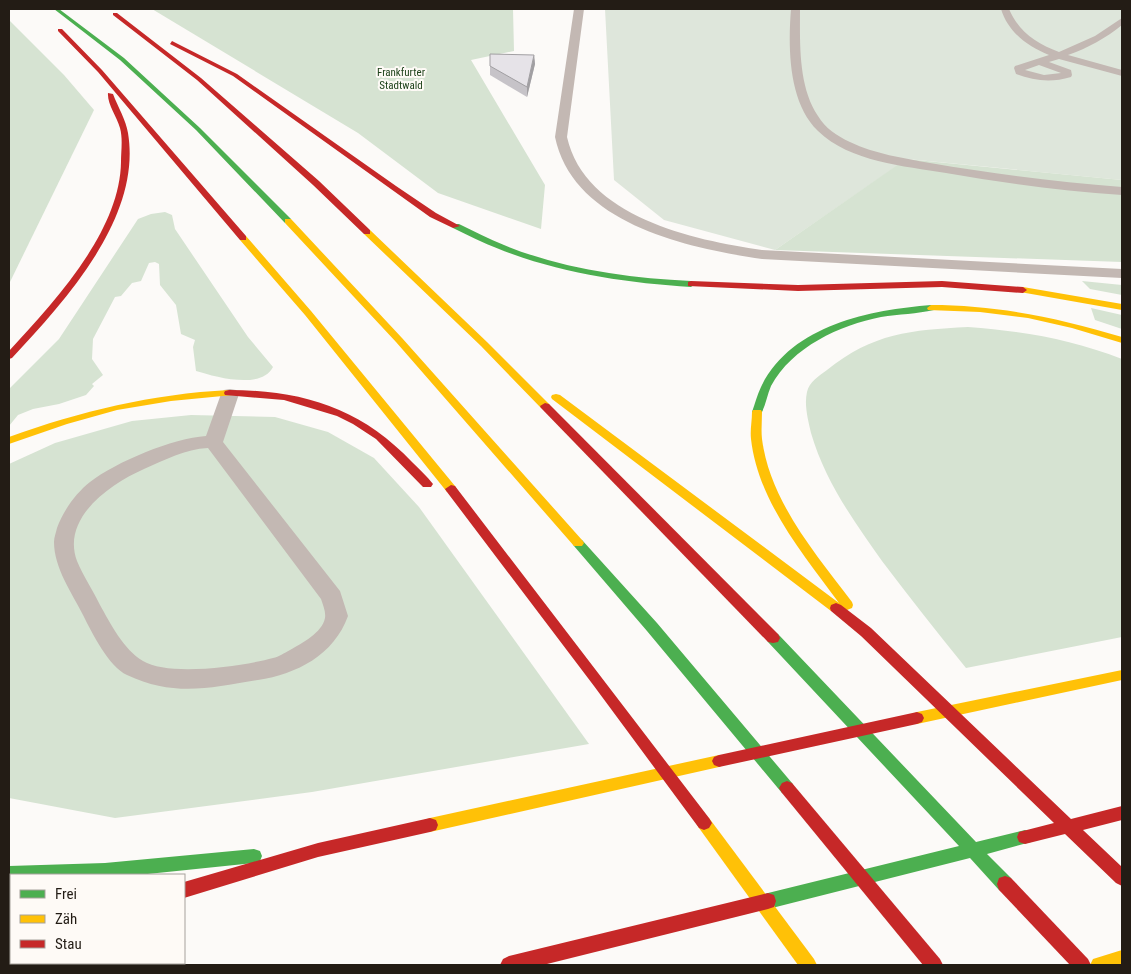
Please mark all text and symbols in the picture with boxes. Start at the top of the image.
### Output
park label: Frankfurter Stadtwald [377,66,426,92]
legend [10,874,185,964]
text: Frei [55,885,77,903]
text: Zäh [55,910,77,928]
text: Stau [55,935,82,953]

